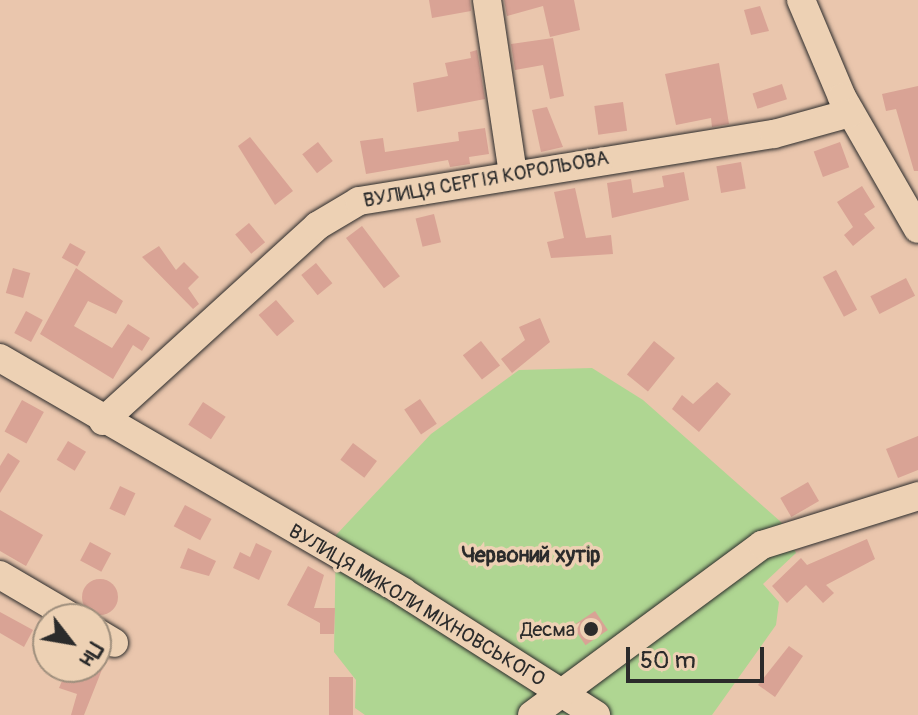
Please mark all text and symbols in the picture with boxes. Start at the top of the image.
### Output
street label: ВУЛИЦЯ СЕРГІЯ КОРОЛЬОВА [361,146,611,212]
street label: ВУЛИЦЯ МИКОЛИ МІХНОВСЬКОГО [285,519,549,691]
district label: Червоний хутір [462,543,600,569]
north arrow [32,603,112,683]
place label: Десма [521,617,575,641]
marker: Десма [582,620,600,638]
scale bar [630,631,768,681]
text: Пн [73,637,109,672]
text: 50 m [640,646,696,675]

